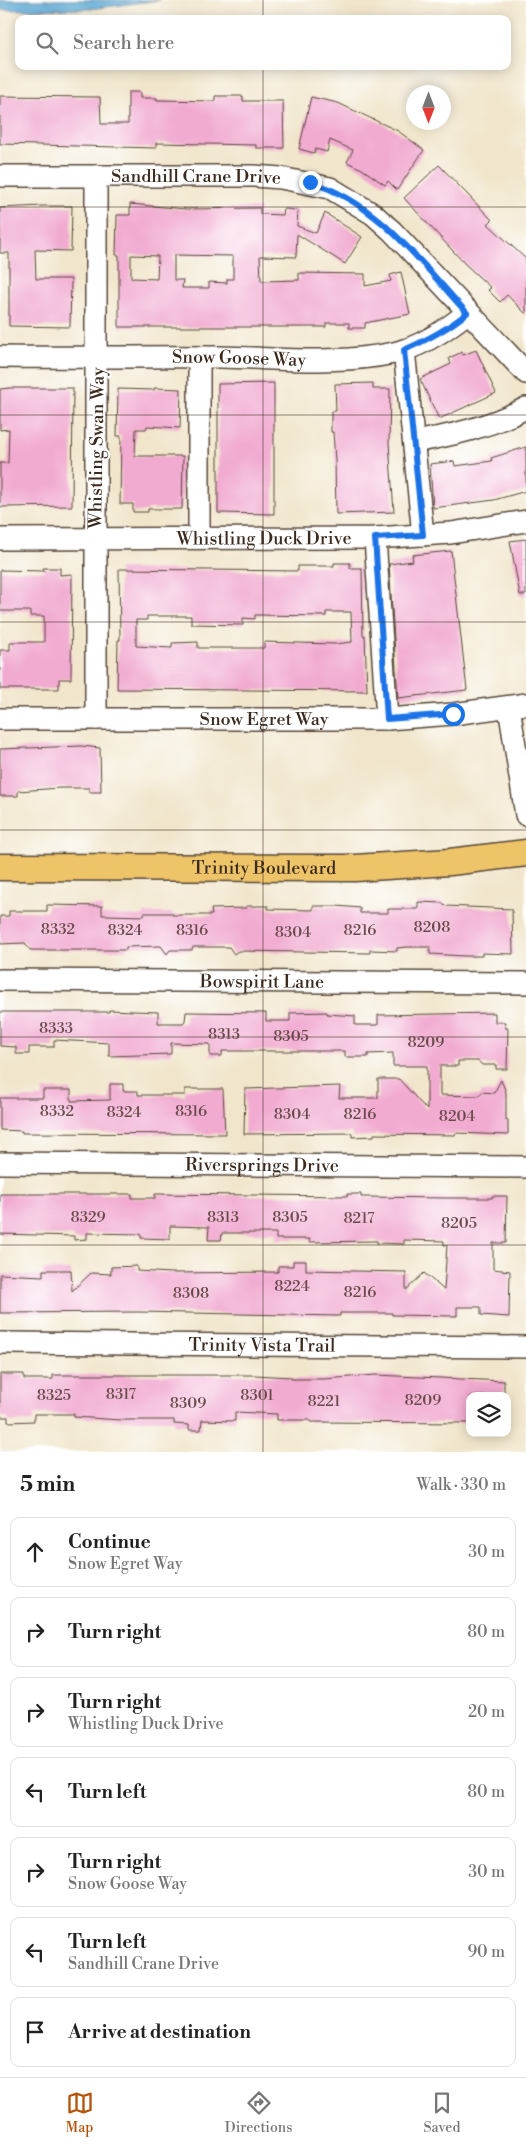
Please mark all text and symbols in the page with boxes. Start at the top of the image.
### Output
search box [15,15,511,70]
icon: search [33,29,61,57]
text: Search here [73,31,174,55]
north arrow [406,85,451,130]
street label: Sandhill Crane Drive [111,165,282,189]
route end [299,171,322,194]
street label: Snow Goose Way [172,345,306,371]
street label: Whistling Swan Way [84,367,110,530]
street label: Whistling Duck Drive [175,527,352,550]
route start [442,703,465,726]
street label: Snow Egret Way [200,708,329,731]
street label: Trinity Boulevard [192,856,337,879]
house number: 8208 [414,918,450,937]
house number: 8332 [41,920,75,939]
house number: 8324 [107,921,143,940]
house number: 8316 [176,921,208,940]
house number: 8216 [344,921,376,940]
house number: 8304 [275,923,311,942]
street label: Bowspirit Lane [199,970,324,993]
house number: 8333 [39,1019,73,1038]
house number: 8313 [208,1025,240,1044]
house number: 8305 [273,1027,309,1046]
house number: 8209 [408,1033,444,1052]
house number: 8332 [40,1102,74,1121]
house number: 8316 [175,1102,207,1121]
house number: 8324 [106,1103,142,1122]
house number: 8304 [274,1105,310,1124]
house number: 8216 [344,1105,376,1124]
house number: 8204 [439,1107,475,1126]
street label: Riversprings Drive [185,1153,339,1177]
house number: 8329 [70,1208,106,1227]
house number: 8313 [207,1208,239,1227]
house number: 8305 [272,1208,308,1227]
house number: 8217 [343,1209,375,1228]
house number: 8205 [441,1214,477,1233]
house number: 8224 [274,1277,310,1296]
house number: 8216 [344,1283,376,1302]
house number: 8308 [173,1284,209,1303]
street label: Trinity Vista Trail [189,1333,336,1357]
house number: 8317 [106,1385,137,1404]
house number: 8325 [37,1386,71,1405]
house number: 8301 [240,1386,274,1405]
house number: 8209 [405,1391,441,1410]
house number: 8221 [308,1392,341,1411]
map controls [466,1392,511,1437]
button: layers [466,1392,511,1437]
house number: 8309 [170,1394,206,1413]
text: 5 min [20,1472,75,1498]
text: Walk · 330 m [416,1475,506,1495]
text: Continue [68,1530,151,1554]
icon: ahead [21,1538,49,1566]
text: 30 m [468,1542,505,1562]
text: Snow Egret Way [68,1554,183,1574]
icon: right [21,1618,49,1646]
text: Turn right [68,1620,161,1644]
text: 80 m [467,1622,505,1642]
text: Turn right [68,1690,161,1714]
icon: right [21,1698,49,1726]
text: 20 m [468,1702,505,1722]
text: Whistling Duck Drive [68,1714,223,1734]
icon: left [21,1778,49,1806]
text: Turn left [68,1780,147,1804]
text: 80 m [467,1782,505,1802]
text: Turn right [68,1850,161,1874]
icon: right [21,1858,49,1886]
text: 30 m [468,1862,505,1882]
text: Snow Goose Way [68,1874,187,1894]
text: Turn left [68,1930,147,1954]
icon: left [21,1938,49,1966]
text: 90 m [467,1942,505,1962]
text: Sandhill Crane Drive [68,1954,219,1974]
icon: arrive [21,2018,49,2046]
text: Arrive at destination [68,2020,251,2044]
tab: Map [66,2089,94,2137]
tab: Directions [225,2089,292,2137]
tab: Saved [424,2089,460,2137]

